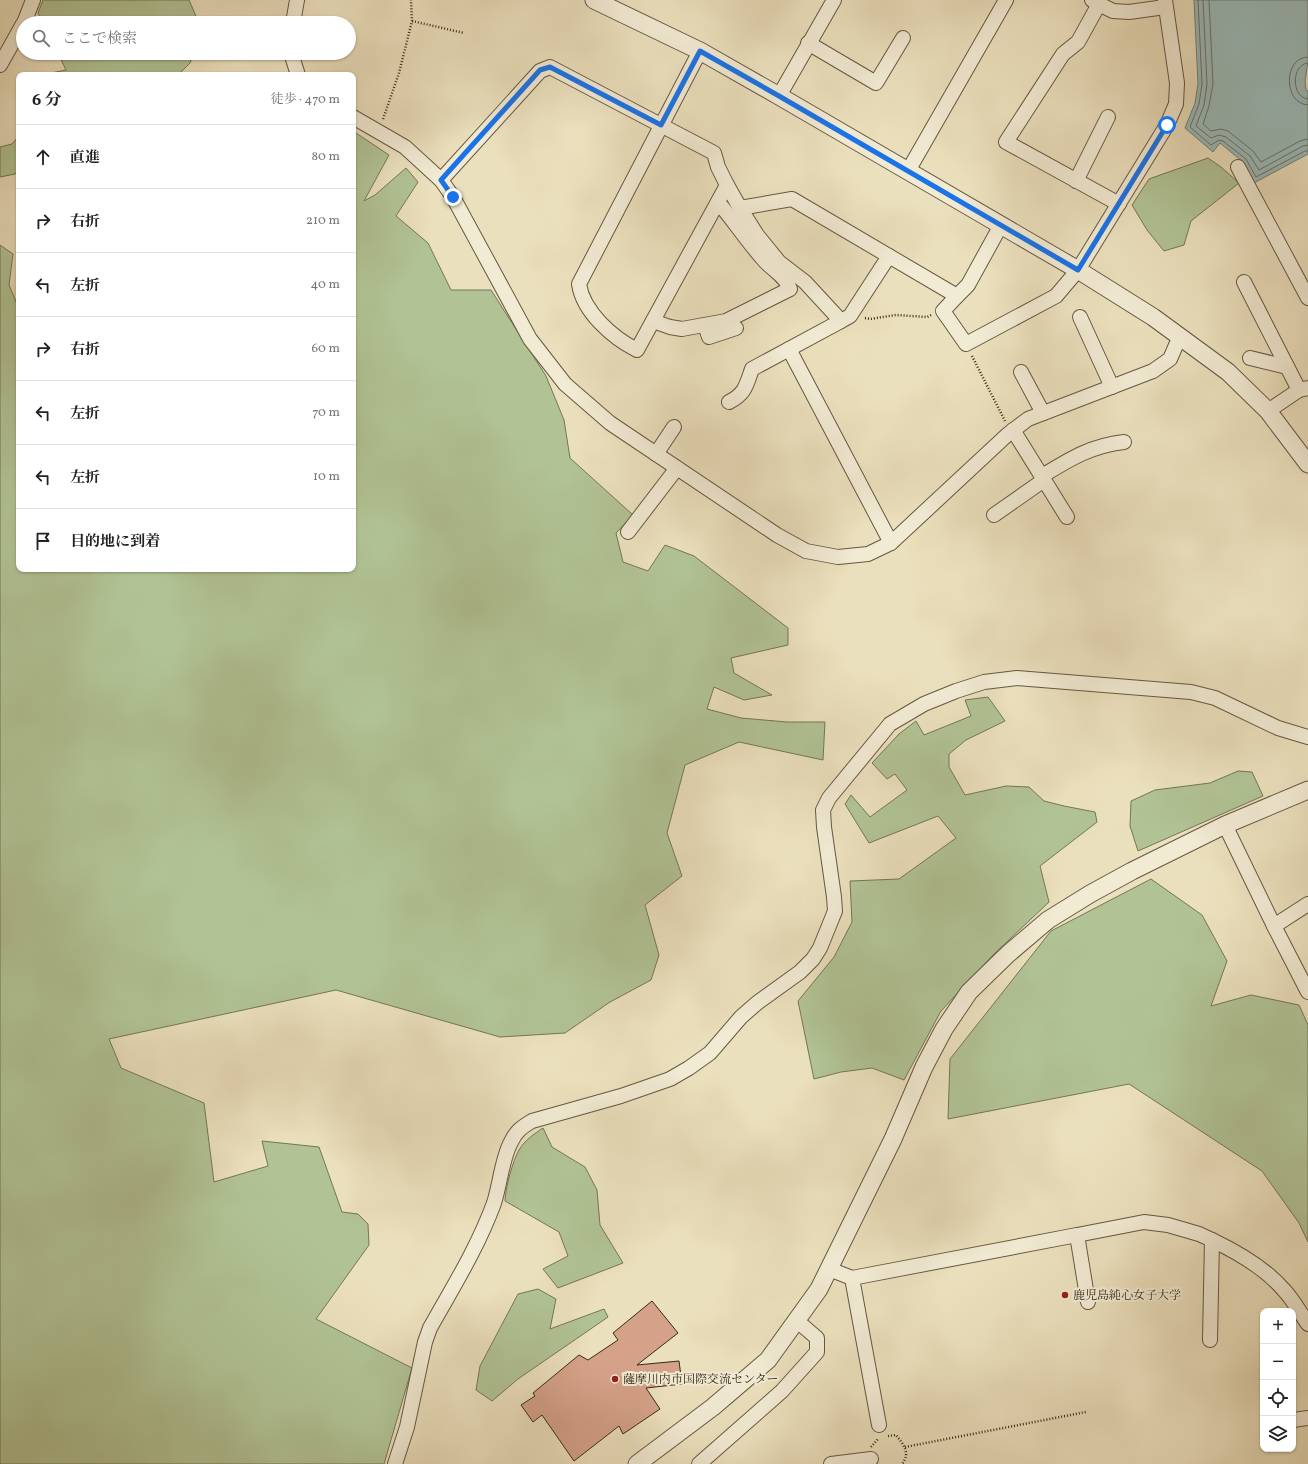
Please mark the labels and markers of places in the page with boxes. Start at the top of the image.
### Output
place label: 鹿児島純心女子大学 [1073,1288,1181,1304]
marker: 鹿児島純心女子大学 [1060,1290,1070,1300]
place label: 薩摩川内市国際交流センター [623,1372,779,1388]
marker: 薩摩川内市国際交流センター [610,1374,620,1384]

